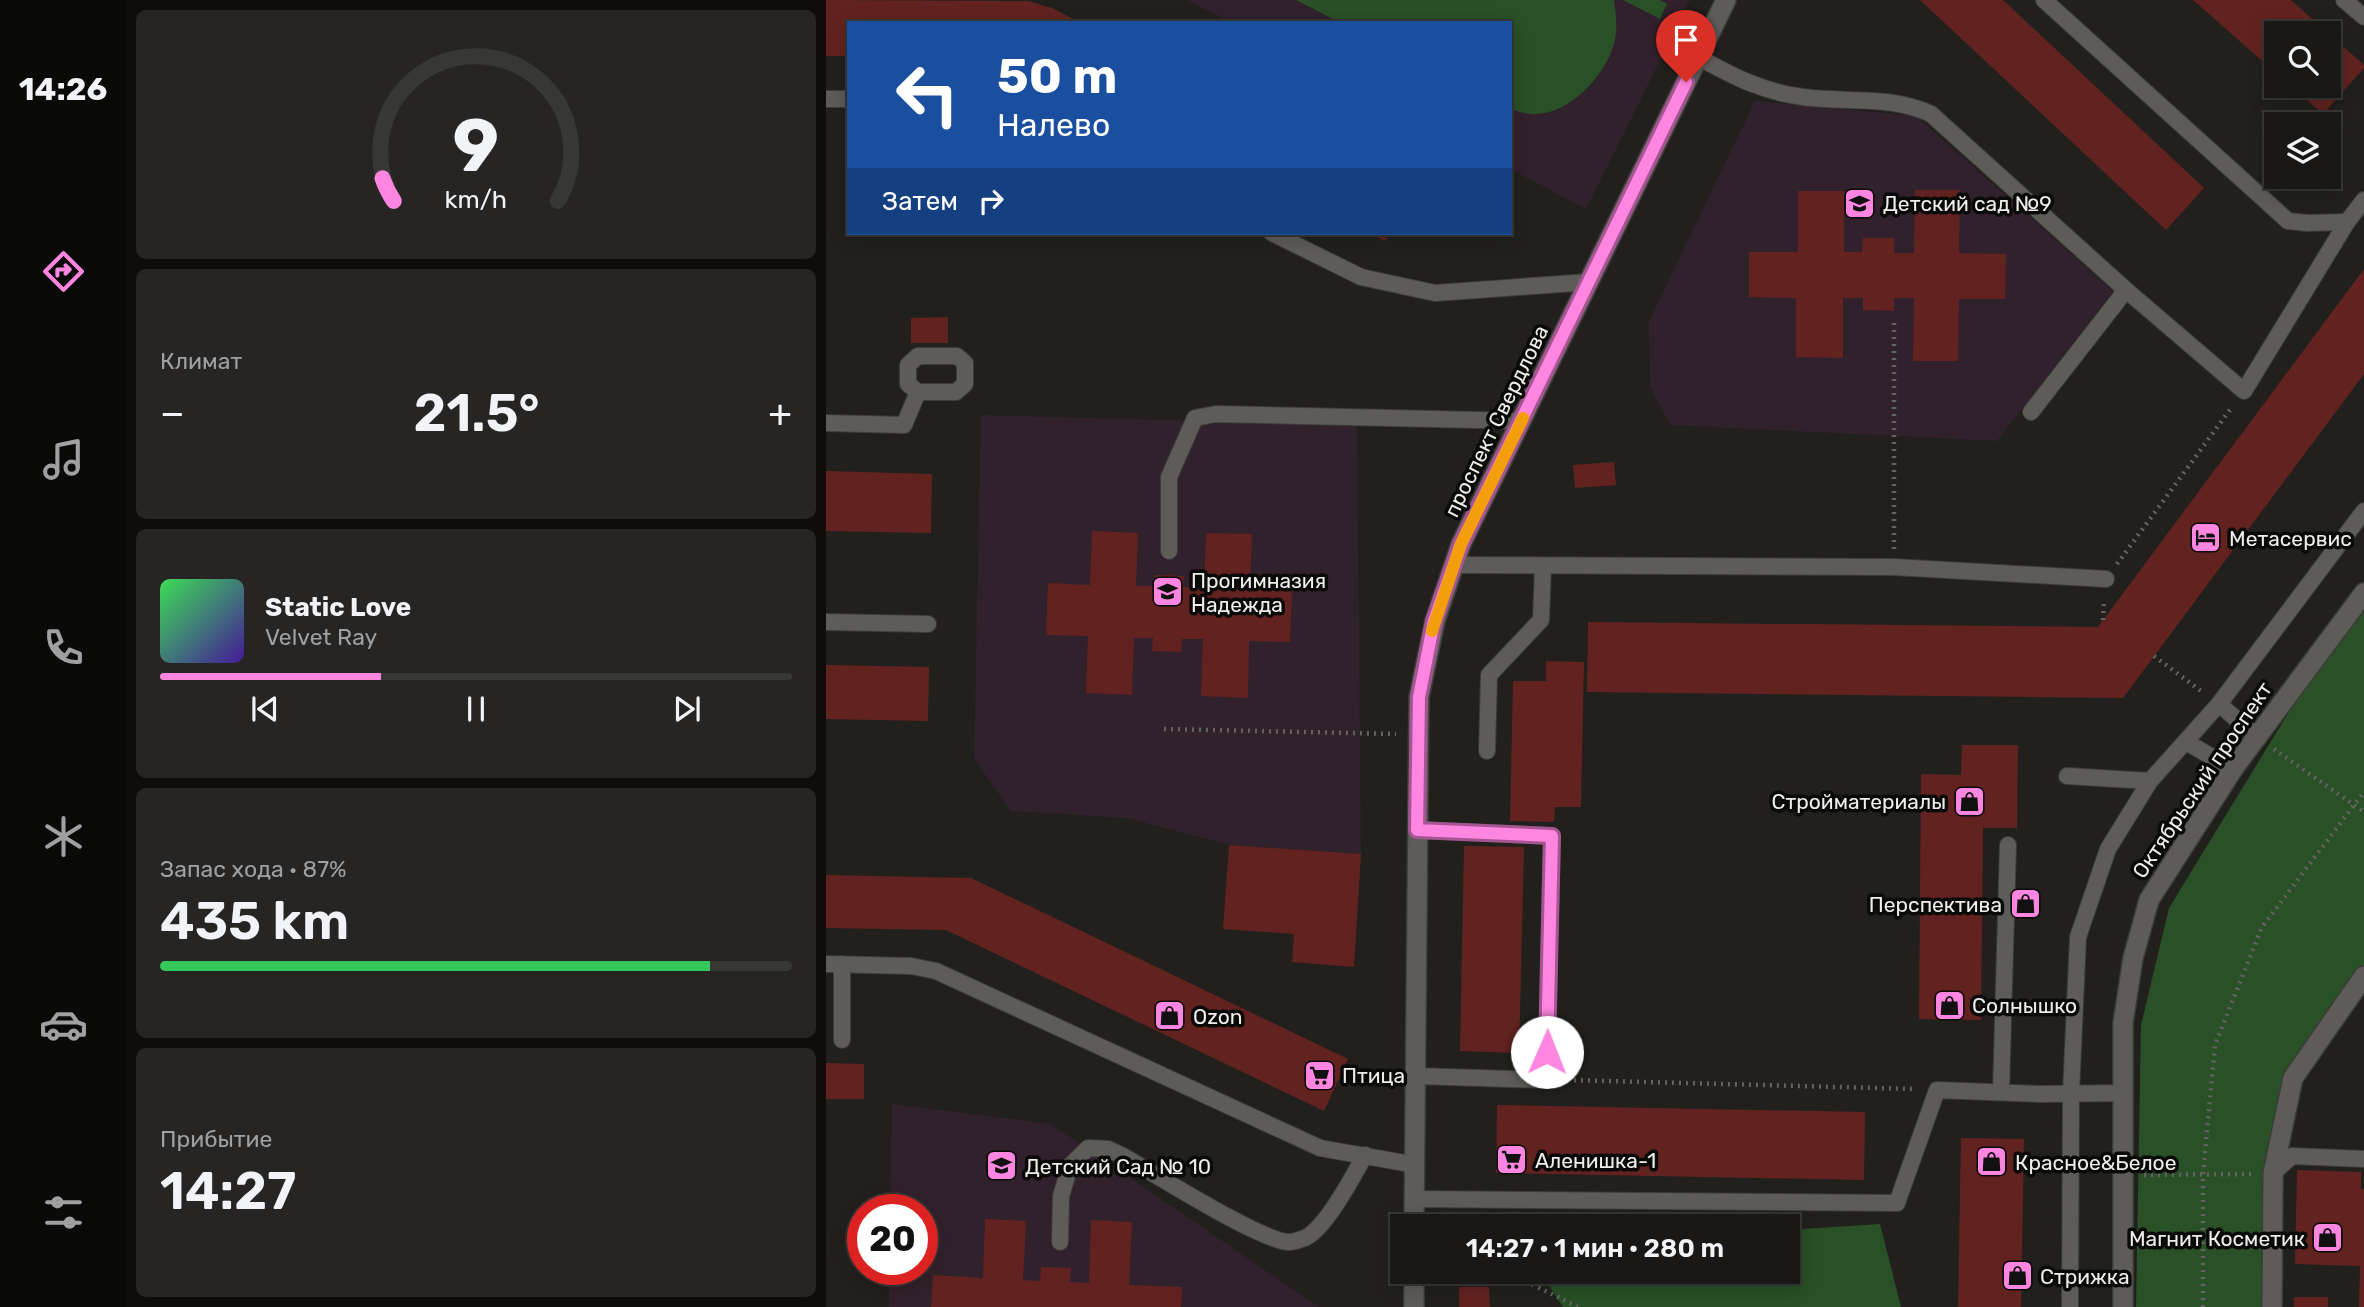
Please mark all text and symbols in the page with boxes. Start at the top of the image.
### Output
pin [1656,10,1716,82]
icon: arrive [1667,21,1705,59]
map controls [2264,21,2341,189]
button: search [2264,21,2341,98]
text: 50 m [997,47,1117,105]
icon: left [882,49,973,140]
text: 14:26 [19,70,107,108]
text: 9 [453,103,499,189]
text: Налево [997,106,1110,144]
button: layers [2264,112,2341,189]
icon: right [972,182,1010,220]
text: km/h [445,185,507,214]
text: Затем [882,186,958,217]
school or university icon: Детский сад №9 [1843,186,1877,220]
place label: Детский сад №9 [1883,191,2052,216]
icon: directions [39,247,88,296]
street label: проспект Свердлова [1439,321,1553,521]
text: Климат [160,347,242,375]
text: 21.5° [413,382,540,444]
text: − [160,390,185,436]
text: + [768,390,792,436]
icon: music [39,435,88,484]
hotel icon: Метасервис [2189,521,2223,555]
place label: Метасервис [2229,526,2352,551]
place label: Прогимназия Надежда [1191,568,1326,617]
school or university icon: Прогимназия Надежда [1151,575,1185,609]
text: Static Love [265,592,411,623]
icon: phone [39,623,88,672]
text: Velvet Ray [265,623,377,651]
street label: Октябрьский проспект [2127,677,2277,883]
icon: previous [246,690,284,728]
icon: pause [457,690,495,728]
icon: next [668,690,706,728]
shop icon: Стройматериалы [1952,784,1986,818]
place label: Стройматериалы [1772,789,1946,814]
icon: climate [39,812,88,861]
text: Запас хода · 87% [160,855,347,883]
shop icon: Перспектива [2008,887,2042,921]
text: 435 km [160,890,349,952]
place label: Перспектива [1869,892,2002,917]
shop icon: Солнышко [1932,988,1966,1022]
place label: Солнышко [1972,993,2077,1018]
shop icon: Ozon [1153,999,1187,1033]
icon: car [39,1000,88,1049]
place label: Ozon [1193,1004,1243,1029]
position arrow [1510,1015,1584,1089]
supermarket icon: Птица [1302,1058,1336,1092]
place label: Птица [1342,1063,1405,1088]
text: Прибытие [160,1125,272,1153]
supermarket icon: Аленишка-1 [1495,1143,1529,1177]
shop icon: Красное&Белое [1975,1145,2009,1179]
place label: Аленишка-1 [1535,1148,1656,1173]
school or university icon: Детский Сад № 10 [985,1149,1019,1183]
place label: Красное&Белое [2015,1150,2176,1175]
place label: Детский Сад № 10 [1025,1154,1211,1179]
text: 14:27 [160,1160,296,1222]
icon: filters [39,1188,88,1237]
speed limit sign: 20 [847,1194,938,1285]
shop icon: Магнит Косметик [2311,1221,2345,1255]
place label: Магнит Косметик [2129,1226,2305,1251]
text: 14:27 · 1 мин · 280 m [1466,1233,1724,1264]
shop icon: Стрижка [2000,1259,2034,1293]
place label: Стрижка [2040,1264,2130,1289]

